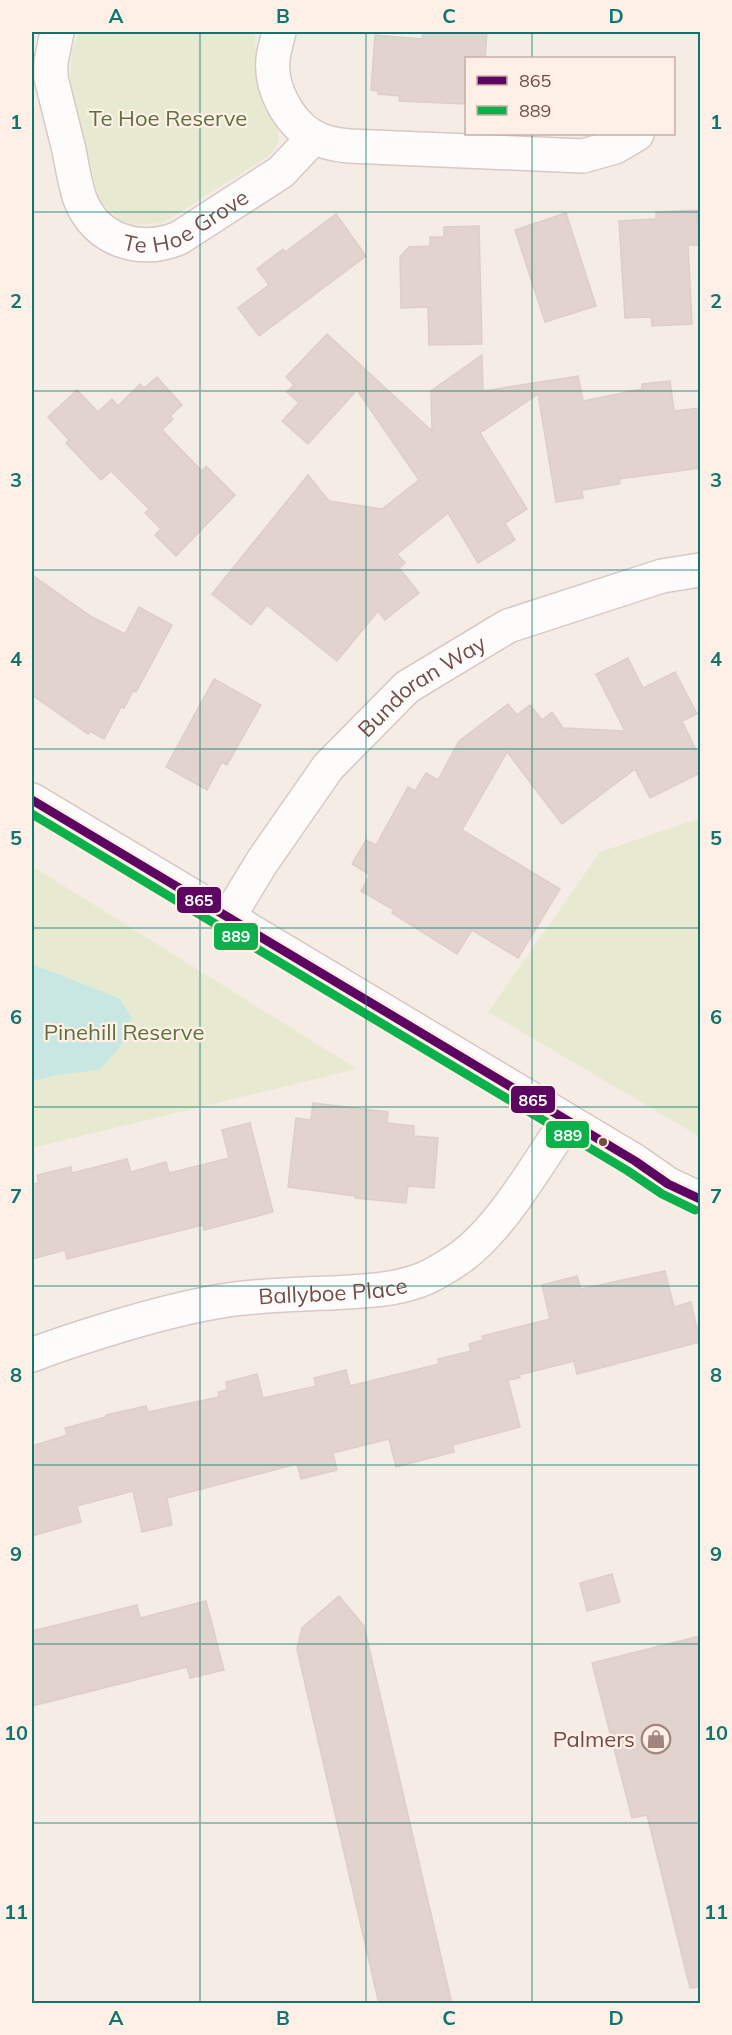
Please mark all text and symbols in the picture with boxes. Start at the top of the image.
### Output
text: A [109,3,124,28]
text: B [276,3,290,28]
text: C [442,3,456,28]
text: D [608,3,624,28]
legend [465,57,675,135]
text: 865 [519,69,552,92]
text: 889 [519,99,551,122]
park label: Te Hoe Reserve [89,104,247,132]
text: 1 [10,109,22,134]
text: 1 [710,109,722,134]
street label: Te Hoe Grove [120,183,254,259]
text: 2 [10,288,22,313]
text: 2 [710,288,722,313]
text: 3 [10,467,22,492]
text: 3 [710,467,722,492]
street label: Bundoran Way [352,629,491,743]
text: 4 [10,646,22,671]
text: 4 [710,646,722,671]
text: 5 [10,825,22,850]
text: 5 [710,825,722,850]
line badge: 865 [176,886,222,914]
text: 865 [185,890,214,910]
line badge: 889 [213,922,259,951]
text: 889 [222,926,250,946]
text: 6 [10,1004,22,1029]
text: 6 [710,1004,722,1029]
park label: Pinehill Reserve [44,1018,204,1046]
line badge: 865 [510,1085,556,1114]
text: 865 [519,1090,548,1110]
line badge: 889 [545,1120,590,1149]
text: 889 [554,1125,582,1145]
unlabelled marker [597,1136,609,1148]
text: 7 [10,1183,22,1208]
text: 7 [710,1183,722,1208]
street label: Ballyboe Place [257,1271,410,1310]
text: 8 [10,1362,22,1387]
text: 8 [710,1362,722,1387]
text: 9 [10,1541,22,1566]
text: 9 [710,1541,722,1566]
text: 10 [4,1720,28,1745]
text: 10 [704,1720,728,1745]
shop icon: Palmers [640,1723,672,1755]
place label: Palmers [553,1725,635,1753]
text: 11 [4,1899,28,1924]
text: 11 [704,1899,728,1924]
text: A [109,2005,124,2030]
text: B [276,2005,290,2030]
text: C [442,2005,456,2030]
text: D [608,2005,624,2030]

